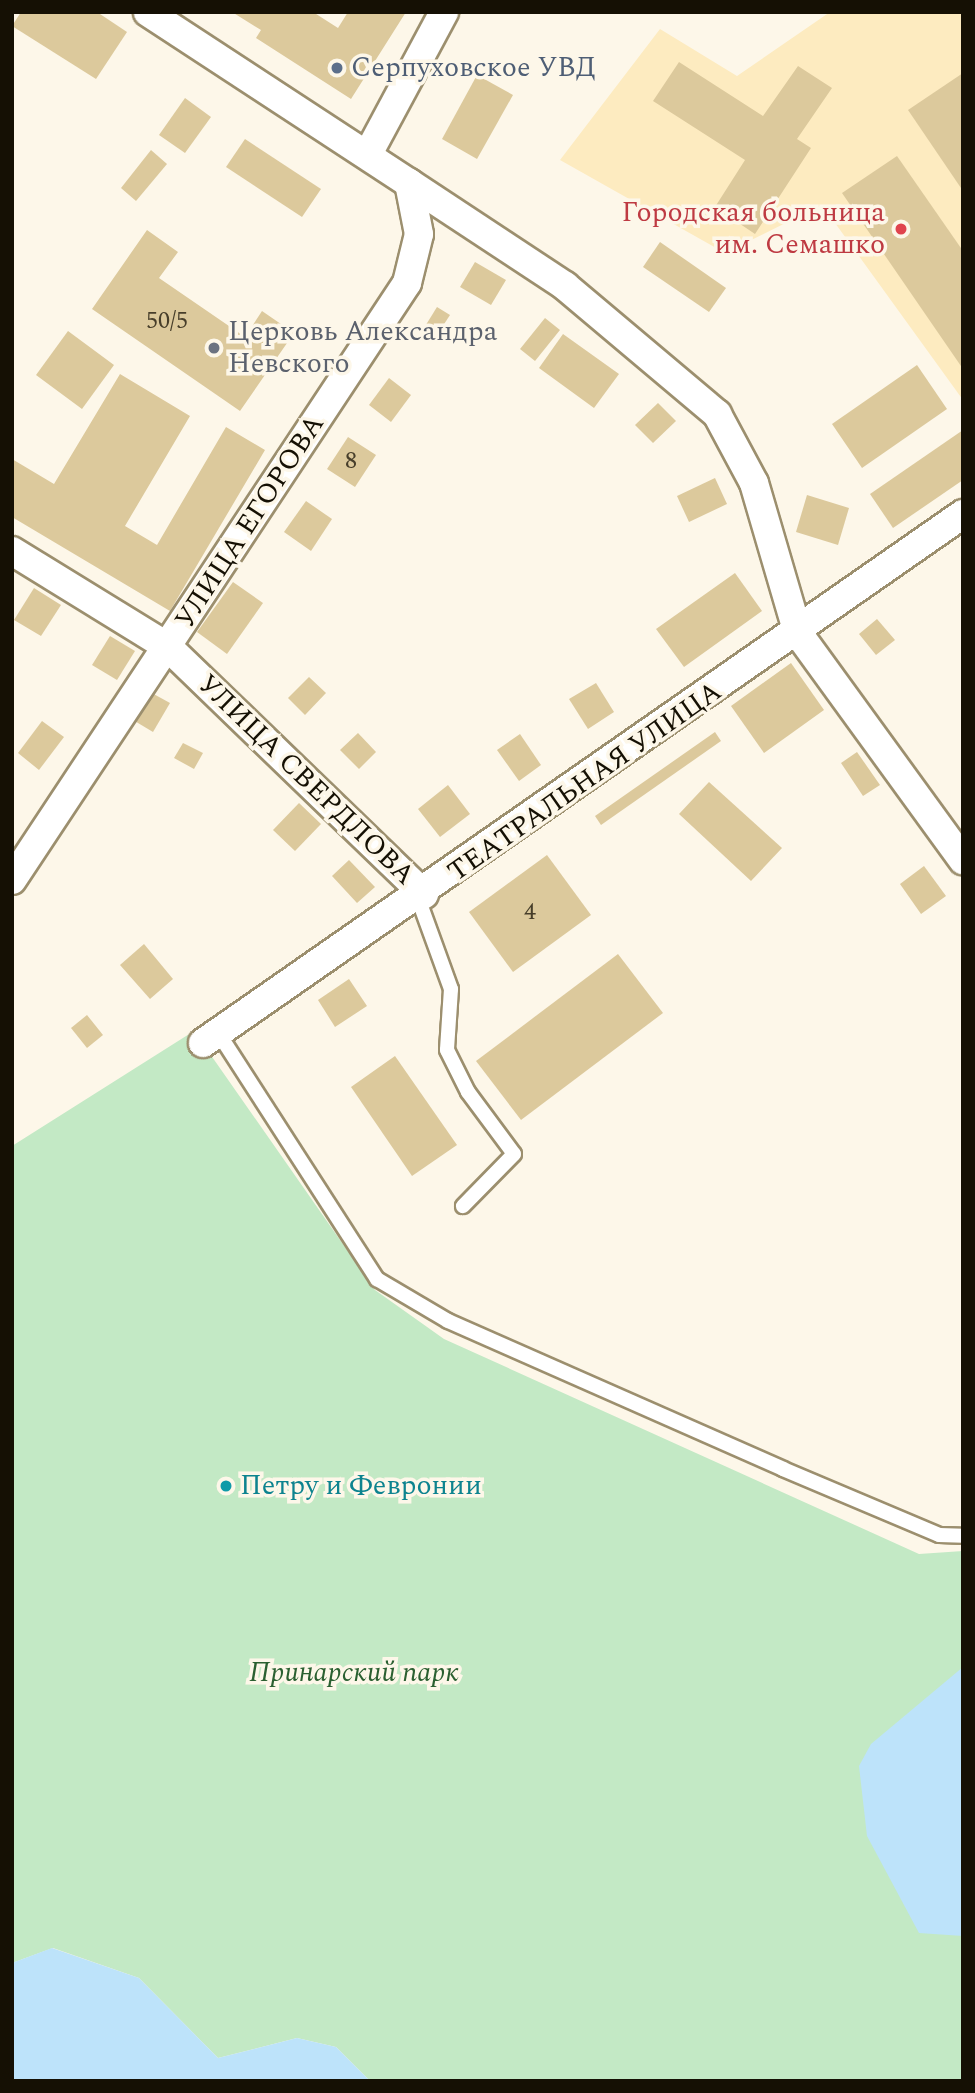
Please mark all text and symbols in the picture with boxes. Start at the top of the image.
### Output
place label: Серпуховское УВД [351,51,596,85]
marker: Серпуховское УВД [329,60,345,76]
place label: Городская больница им. Семашко [621,196,885,262]
marker: Городская больница им. Семашко [891,219,911,239]
house number: 50/5 [146,308,188,336]
place label: Церковь Александра Невского [228,315,497,381]
marker: Церковь Александра Невского [206,340,222,356]
street label: УЛИЦА ЕГОРОВА [168,409,332,635]
house number: 8 [345,448,357,476]
street label: УЛИЦА СВЕРДЛОВА [190,668,422,892]
street label: ТЕАТРАЛЬНАЯ УЛИЦА [442,675,728,889]
house number: 4 [524,899,536,927]
place label: Петру и Февронии [240,1469,482,1503]
marker: Петру и Февронии [218,1478,234,1494]
park label: Принарский парк [249,1656,459,1690]

